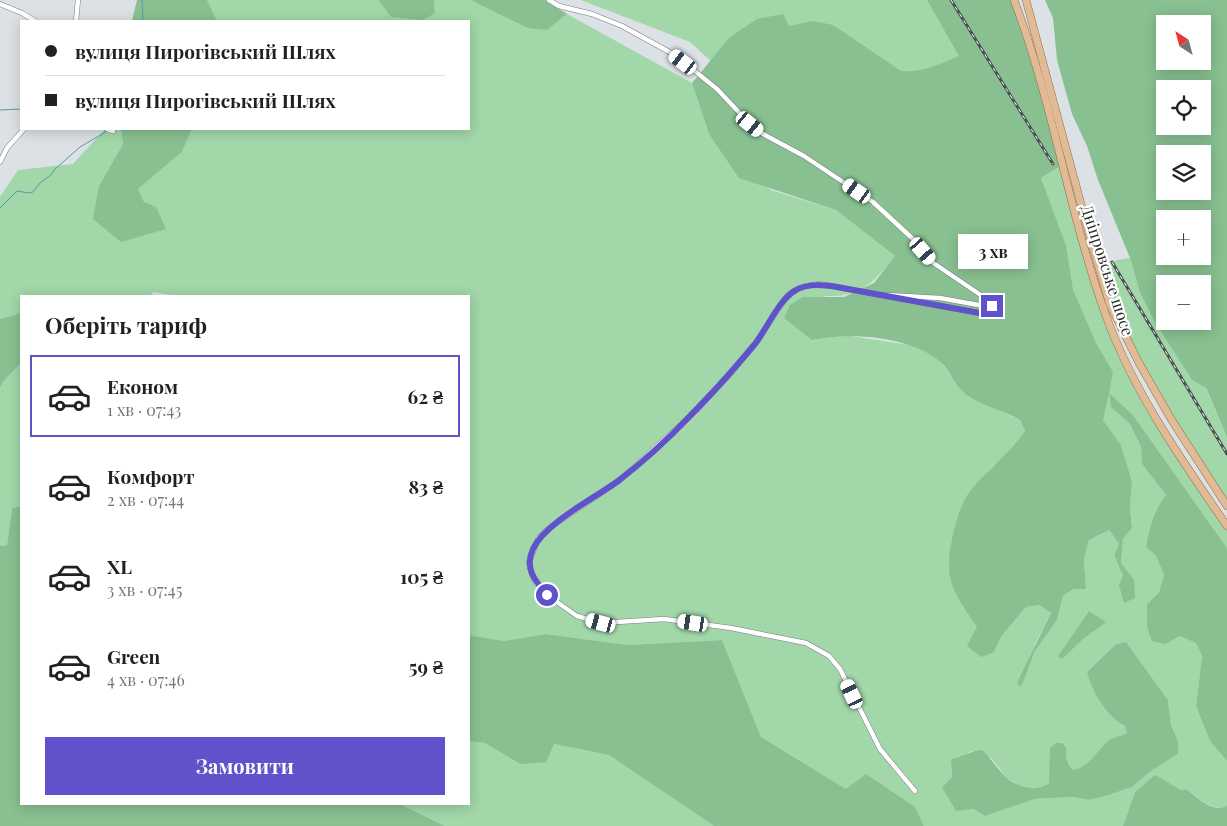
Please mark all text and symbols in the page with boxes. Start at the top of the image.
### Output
north arrow [1156,15,1211,70]
map controls [1156,15,1211,330]
text: вулиця Пирогівський Шлях [75,38,336,64]
car [666,47,699,77]
button: locate [1156,80,1211,135]
text: вулиця Пирогівський Шлях [75,87,336,113]
car [733,109,766,139]
button: layers [1156,145,1211,200]
car [840,176,873,206]
street label: Дніпровське шосе [1077,202,1139,338]
button: + [1156,210,1211,265]
callout: 3 хв [957,234,1027,268]
car [907,235,938,267]
text: 3 хв [978,241,1008,262]
button: − [1156,275,1211,330]
route end [981,295,1003,317]
text: Оберіть тариф [45,310,207,340]
text: Економ [107,373,178,399]
icon: car [47,374,92,419]
text: 62 ₴ [408,383,443,409]
text: 1 хв · 07:43 [107,399,181,420]
text: Комфорт [107,463,195,489]
icon: car [47,464,92,509]
text: 83 ₴ [408,473,443,499]
text: 2 хв · 07:44 [107,489,184,510]
text: XL [107,553,132,579]
icon: car [47,554,92,599]
text: 105 ₴ [400,563,443,589]
text: 3 хв · 07:45 [107,579,182,600]
route start [536,584,558,606]
car [584,612,617,634]
car [677,613,708,633]
text: Green [107,643,160,669]
icon: car [47,644,92,689]
text: 59 ₴ [409,653,443,679]
text: 4 хв · 07:46 [107,669,185,690]
car [838,677,865,711]
button: Замовити [45,737,445,795]

